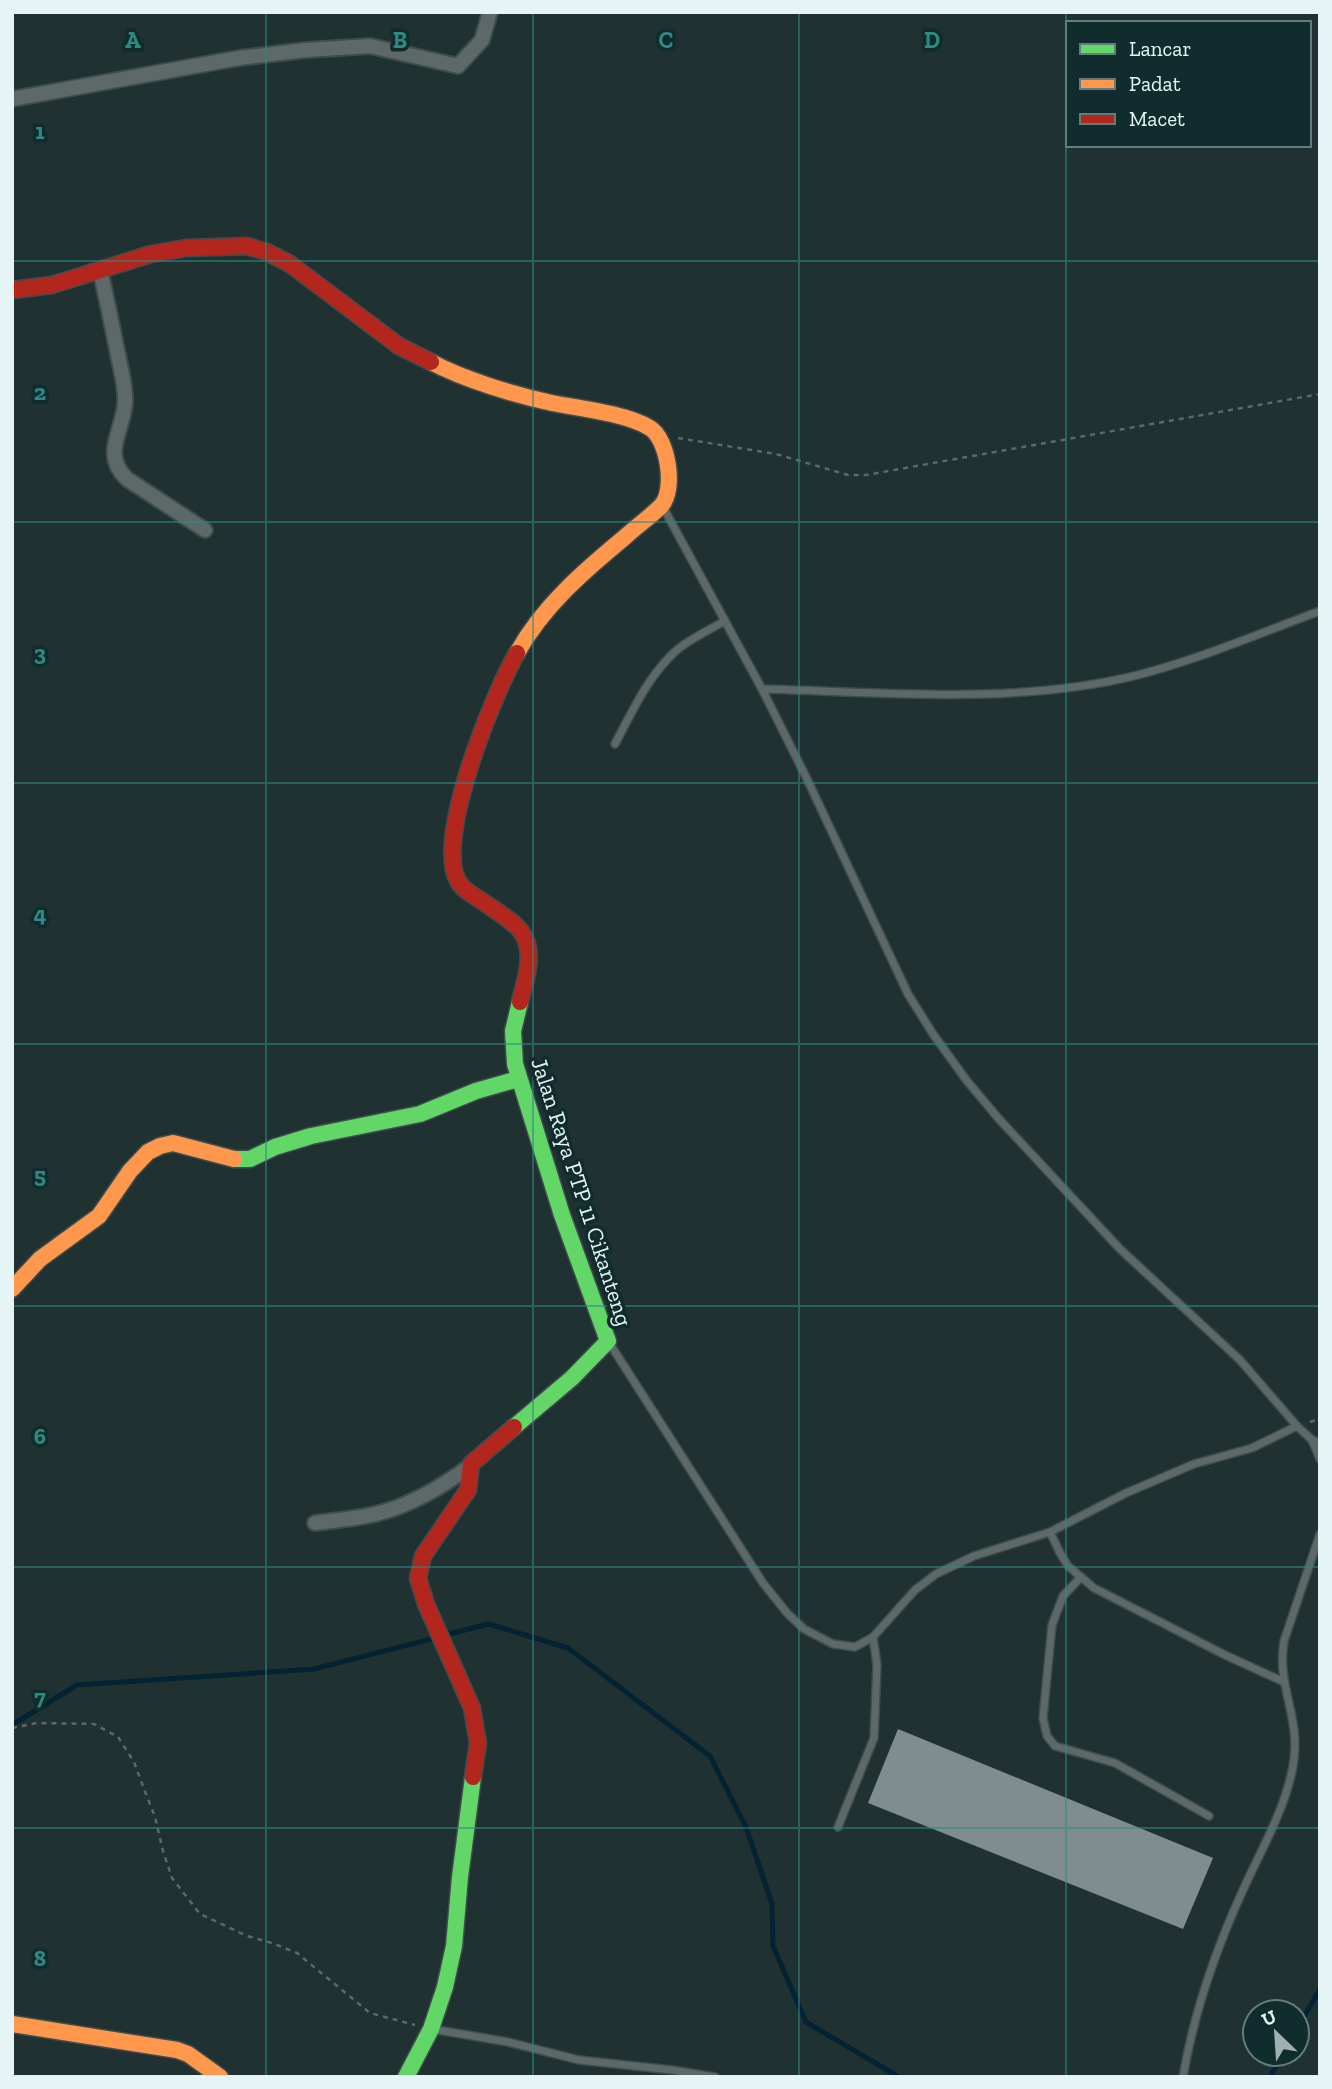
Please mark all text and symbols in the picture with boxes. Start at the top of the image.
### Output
legend [1066,21,1311,147]
text: A [125,26,141,54]
text: B [393,26,407,54]
text: C [659,26,673,54]
text: D [924,26,940,54]
text: Lancar [1129,36,1191,61]
text: Padat [1129,71,1181,96]
text: Macet [1129,106,1185,131]
text: 1 [35,117,45,145]
text: 2 [34,378,46,406]
text: 3 [34,639,46,667]
text: 4 [33,900,47,928]
street label: Jalan Raya PTP 11 Cikanteng [525,1054,639,1330]
text: 5 [34,1161,46,1189]
text: 6 [34,1422,46,1450]
text: 7 [34,1683,46,1711]
text: 8 [34,1944,46,1972]
north arrow [1241,1998,1311,2068]
text: U [1258,2005,1280,2031]

